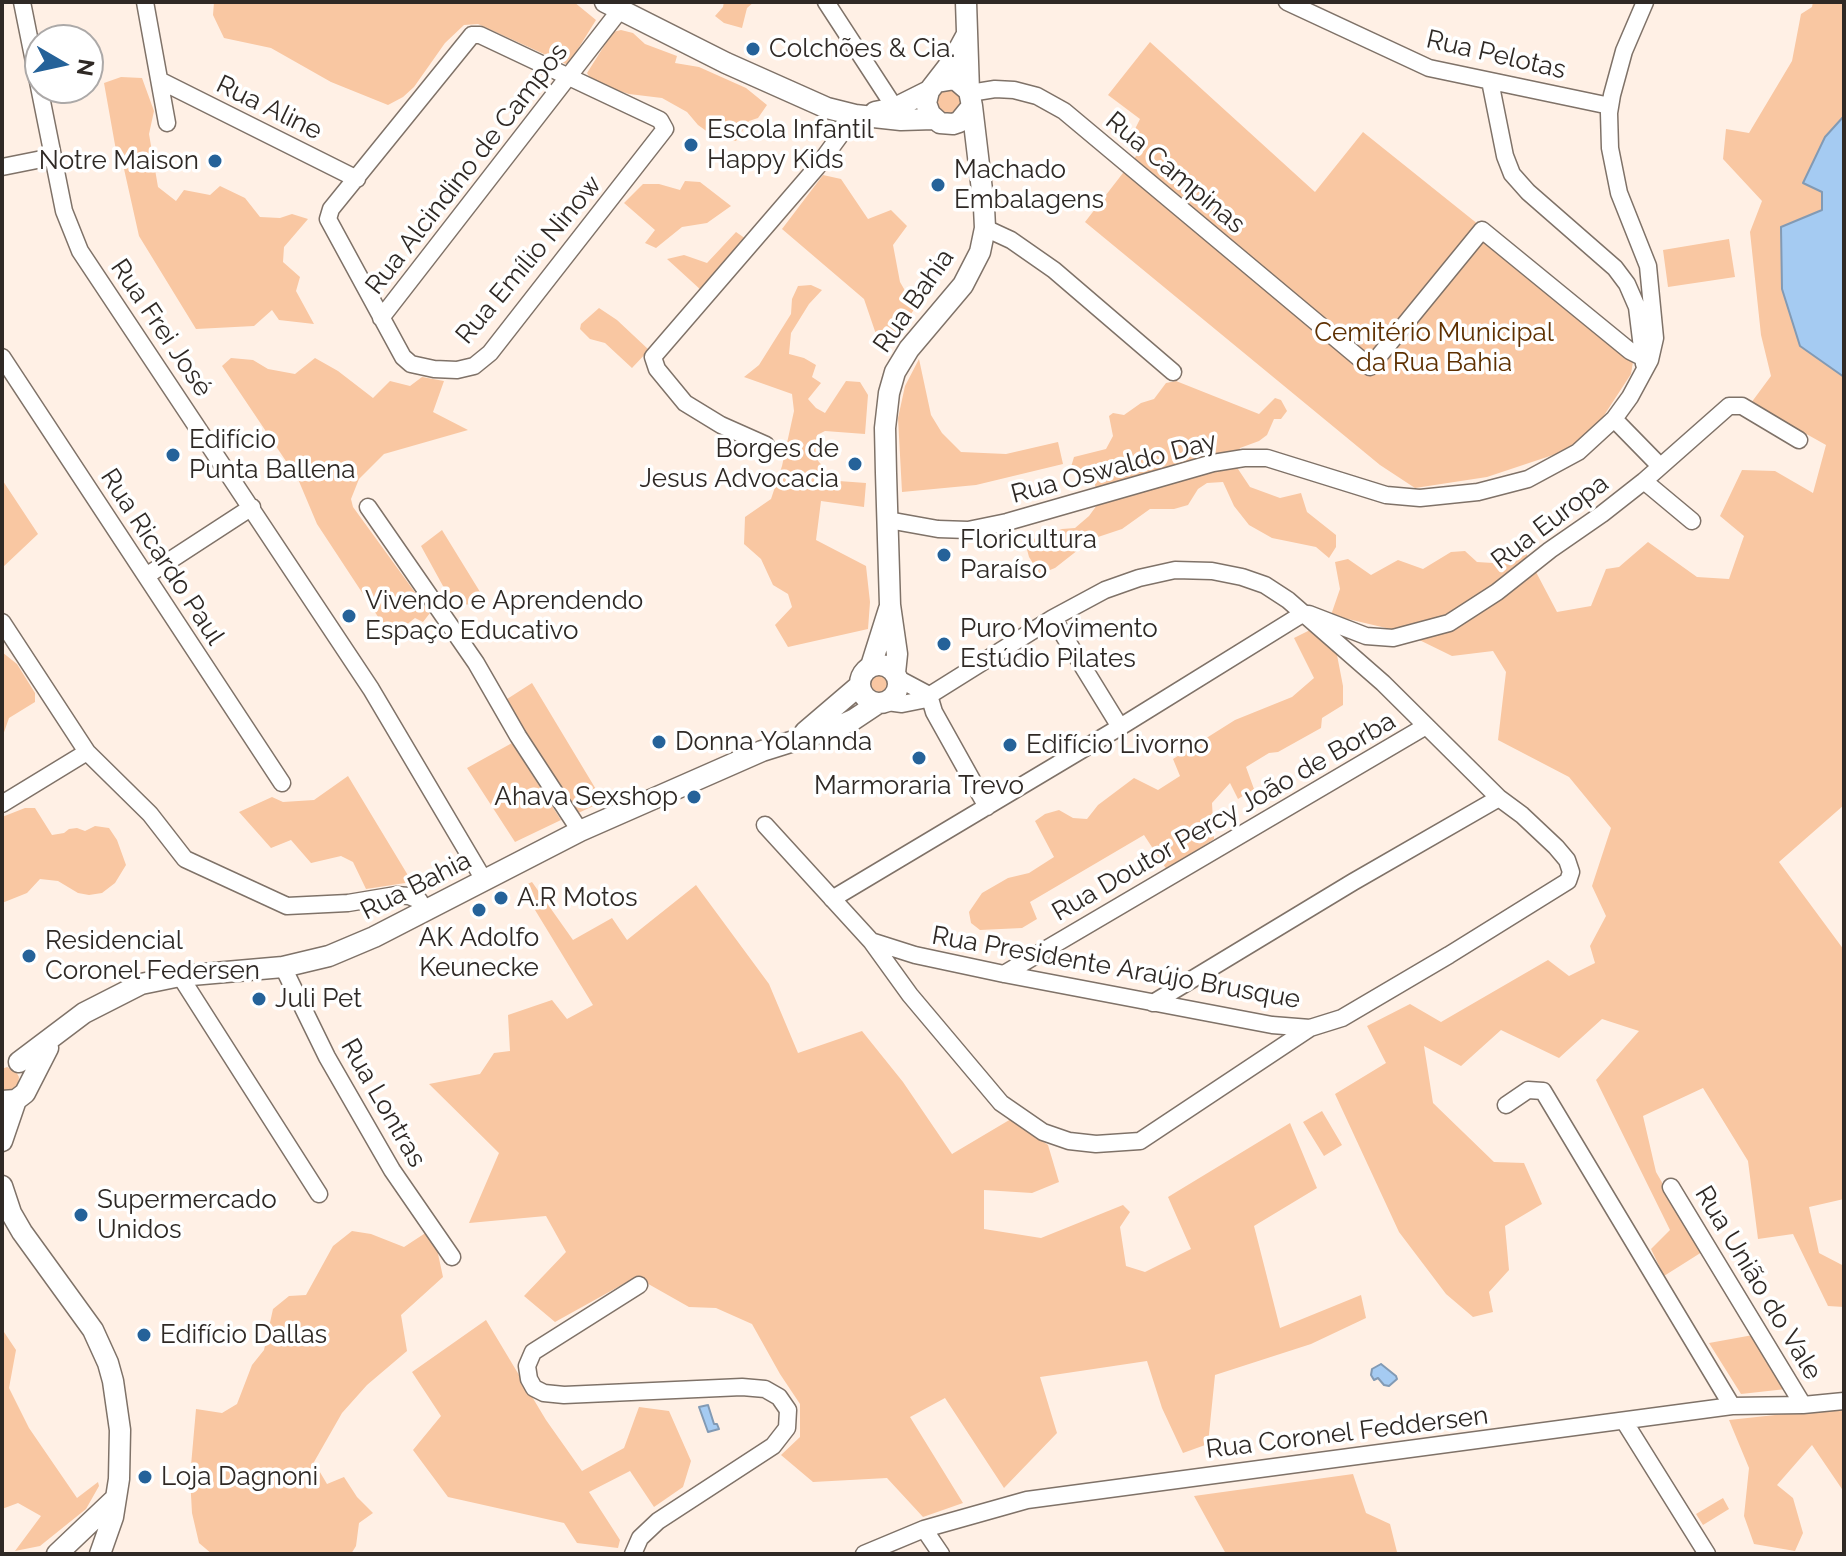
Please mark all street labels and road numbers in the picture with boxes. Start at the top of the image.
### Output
street label: Rua Pelotas [1423,24,1569,86]
street label: Rua Alcindino de Campos [359,37,575,301]
street label: Rua Aline [211,69,327,147]
street label: Rua Campinas [1099,106,1251,240]
street label: Rua Emílio Ninow [450,169,608,351]
street label: Rua Bahia [867,243,961,359]
street label: Rua Frei José [104,253,218,403]
street label: Rua Oswaldo Day [1008,426,1220,510]
street label: Rua Ricardo Paul [93,463,231,651]
street label: Rua Europa [1485,468,1615,576]
street label: Rua Doutor Percy João de Borba [1047,706,1401,928]
street label: Rua Bahia [356,845,476,927]
street label: Rua Presidente Araújo Brusque [929,920,1303,1016]
street label: Rua Lontras [334,1033,432,1173]
street label: Rua União do Vale [1688,1180,1828,1386]
street label: Rua Coronel Feddersen [1204,1400,1490,1466]

